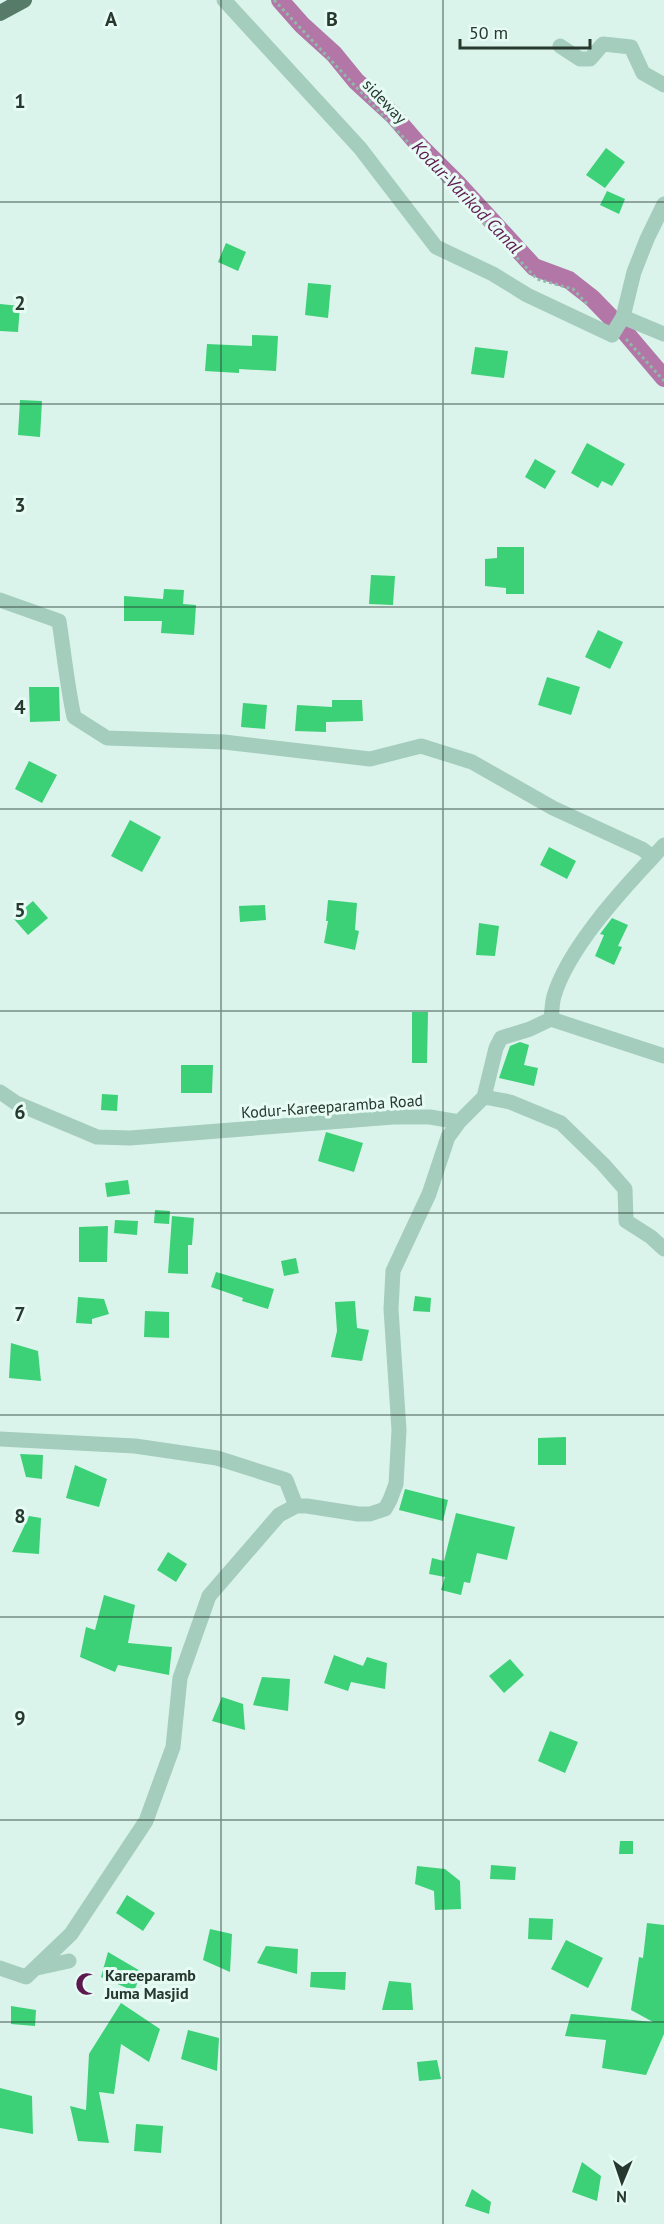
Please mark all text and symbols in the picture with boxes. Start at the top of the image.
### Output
text: A [105,6,118,32]
text: B [326,6,338,32]
scale bar [460,12,590,50]
text: 50 m [469,21,508,44]
street label: sideway [359,74,412,128]
text: 1 [14,88,26,114]
water label: Kodur-Varikod Canal [407,136,527,259]
text: 2 [14,290,26,316]
text: 3 [14,492,26,518]
text: 4 [14,694,26,720]
text: 5 [14,897,26,923]
street label: Kodur-Kareeparamba Road [240,1090,424,1122]
text: 6 [14,1099,26,1125]
text: 7 [14,1301,26,1327]
text: 8 [14,1503,26,1529]
text: 9 [14,1705,26,1731]
place label: Kareeparamb Juma Masjid [104,1965,196,2003]
mosque icon: Kareeparamb Juma Masjid [74,1971,100,1997]
north arrow [592,2152,652,2212]
text: N [616,2187,627,2207]

